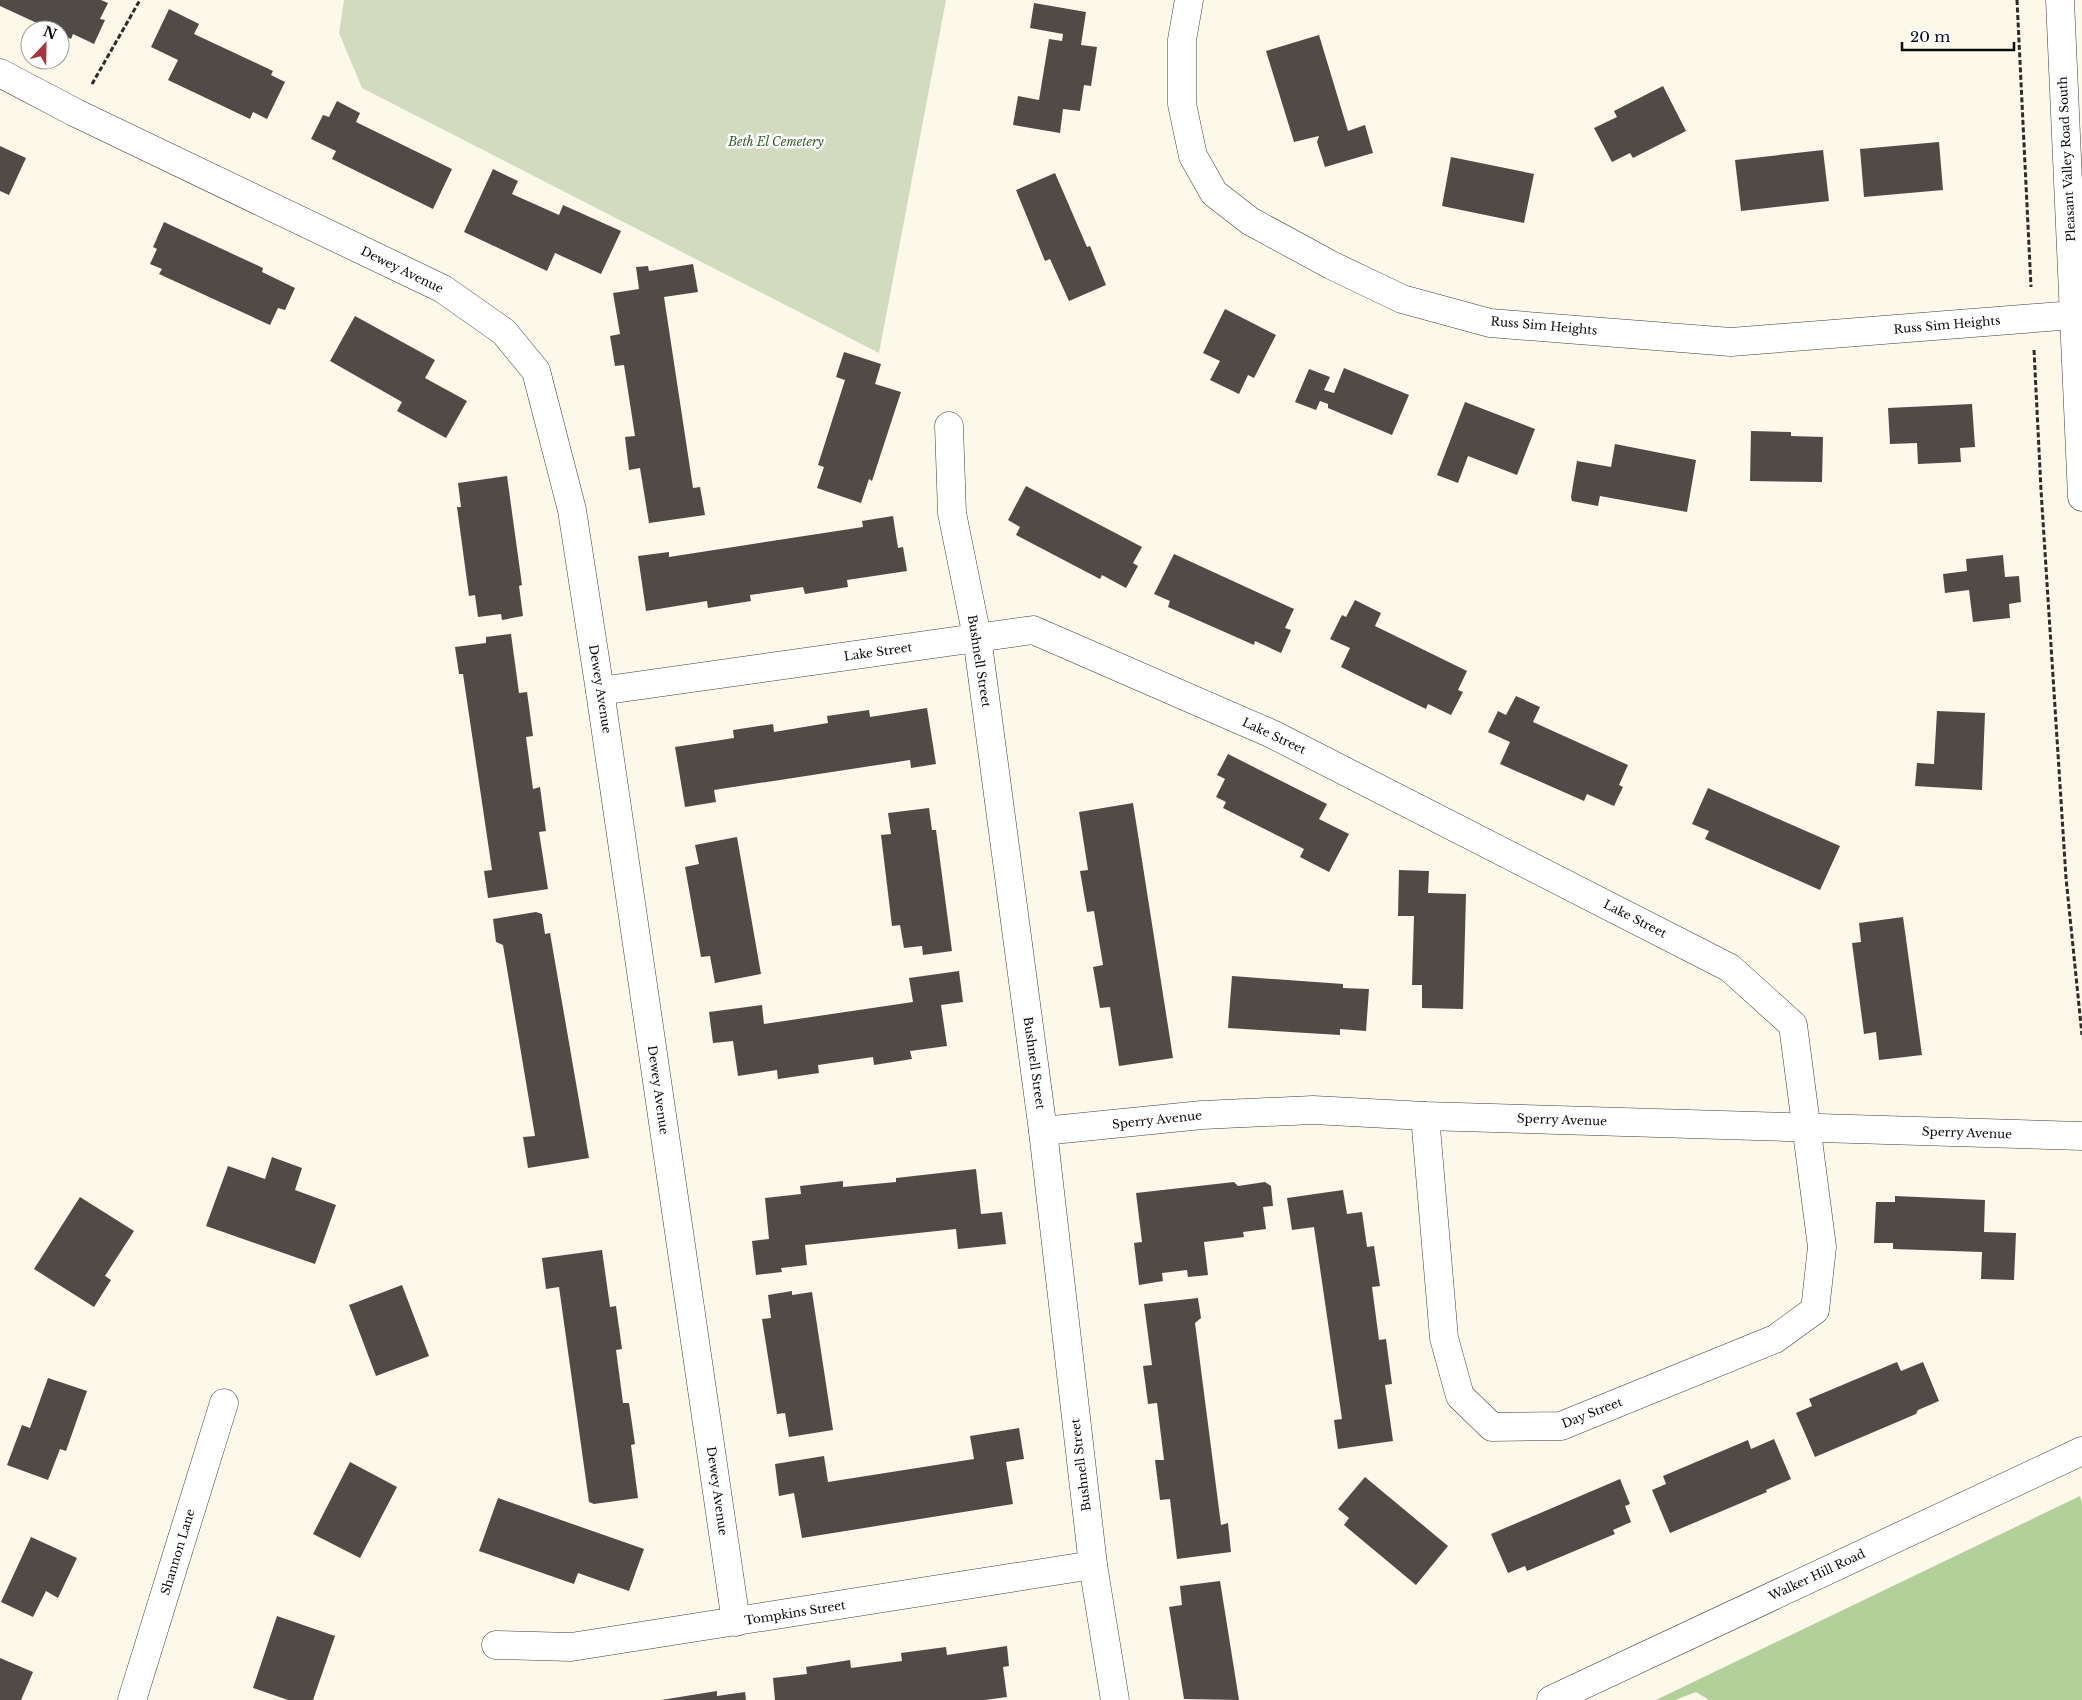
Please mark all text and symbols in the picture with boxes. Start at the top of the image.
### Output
north arrow [20,20,70,70]
scale bar [1902,20,2014,52]
text: N [40,22,59,44]
text: 20 m [1910,27,1950,46]
street label: Pleasant Valley Road South [2055,76,2078,242]
park label: Beth El Cemetery [727,134,825,149]
street label: Dewey Avenue [358,243,446,296]
street label: Russ Sim Heights [1893,312,2001,337]
street label: Russ Sim Heights [1490,313,1598,338]
street label: Bushnell Street [965,614,994,709]
street label: Lake Street [843,639,913,664]
street label: Dewey Avenue [586,643,615,735]
street label: Lake Street [1240,714,1309,757]
street label: Lake Street [1601,896,1670,941]
street label: Bushnell Street [1021,1016,1048,1111]
street label: Dewey Avenue [645,1044,672,1136]
street label: Sperry Avenue [1111,1107,1203,1132]
street label: Sperry Avenue [1517,1110,1607,1129]
street label: Sperry Avenue [1922,1123,2012,1142]
street label: Day Street [1559,1394,1625,1431]
street label: Bushnell Street [1067,1417,1094,1512]
street label: Dewey Avenue [704,1445,731,1537]
street label: Shannon Lane [157,1507,198,1597]
street label: Walker Hill Road [1765,1546,1867,1604]
street label: Tompkins Street [743,1597,847,1628]

